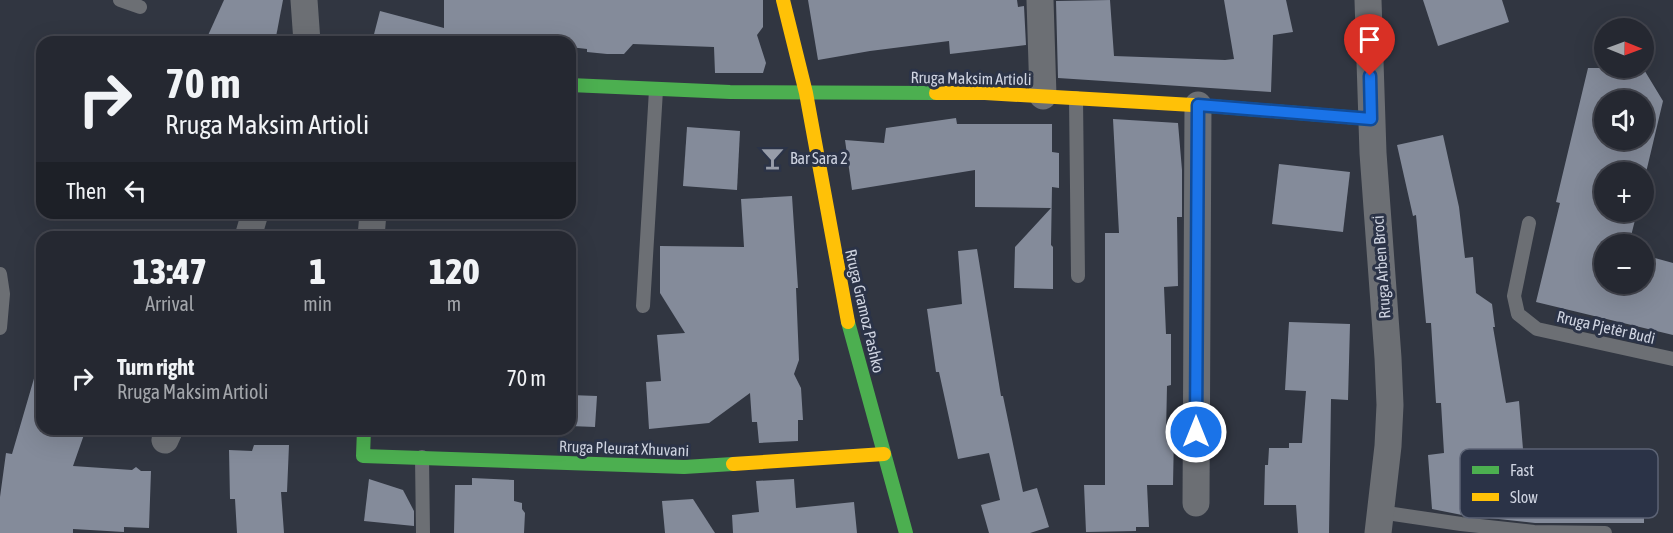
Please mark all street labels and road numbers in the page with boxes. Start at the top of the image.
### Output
street label: Rruga Maksim Artioli [910,68,1032,89]
street label: Rruga Arben Broci [1368,215,1395,319]
street label: Rruga Gramoz Pashko [841,247,888,375]
street label: Rruga Pjetër Budi [1555,307,1657,348]
street label: Rruga Pleurat Xhuvani [559,437,689,460]

